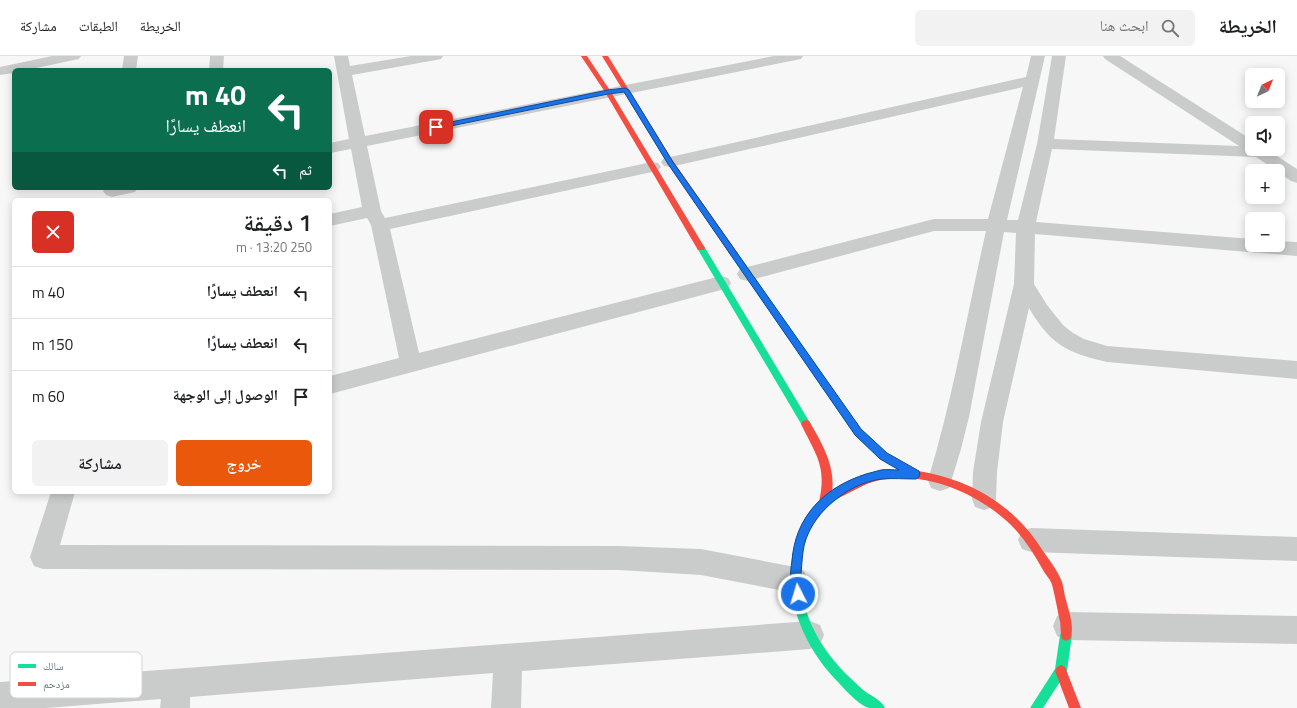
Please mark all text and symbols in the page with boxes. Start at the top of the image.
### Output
search box [915,10,1195,46]
text: الخريطة [1219,11,1277,40]
text: ابحث هنا [1100,14,1149,37]
text: مشاركة [20,15,57,36]
text: الطبقات [79,15,118,36]
text: الخريطة [140,15,181,36]
icon: search [1159,17,1181,39]
north arrow [1245,68,1285,108]
map controls [1245,68,1285,252]
text: 40 m [185,73,246,116]
icon: left [260,84,312,136]
pin [419,110,453,144]
text: انعطف يسارًا [165,112,246,139]
icon: arrive [425,116,447,138]
button: sound [1245,116,1285,156]
text: ثم [299,158,312,181]
icon: left [269,160,291,182]
button: + [1245,164,1285,204]
text: 1 دقيقة [243,204,312,240]
button: close [32,211,74,253]
button: − [1245,212,1285,252]
text: 250 m · 13:20 [236,237,312,257]
text: انعطف يسارًا [207,279,278,302]
text: 40 m [32,281,65,304]
icon: left [290,282,312,304]
text: انعطف يسارًا [207,331,278,354]
text: 150 m [32,333,73,356]
icon: left [290,334,312,356]
text: الوصول إلى الوجهة [173,383,278,406]
text: 60 m [32,385,65,408]
icon: arrive [290,386,312,408]
button: مشاركة [32,440,168,486]
button: خروج [176,440,312,486]
position arrow [777,573,819,615]
legend [10,652,142,698]
text: سالك [43,658,63,674]
text: مزدحم [43,676,70,692]

